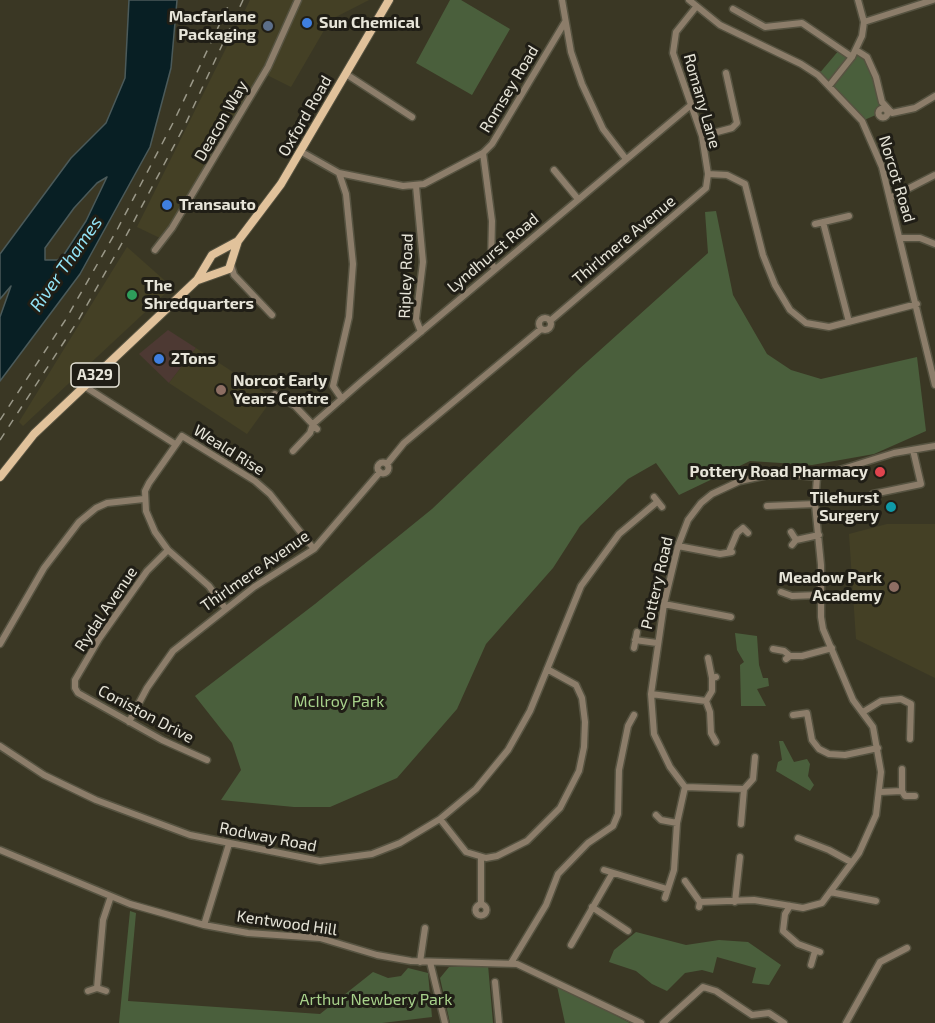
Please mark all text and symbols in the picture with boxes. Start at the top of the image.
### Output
place label: Macfarlane Packaging [169,7,256,45]
place label: Sun Chemical [319,13,420,33]
marker: Sun Chemical [300,16,314,30]
marker: Macfarlane Packaging [261,19,275,33]
street label: Romsey Road [475,42,543,136]
street label: Romany Lane [679,51,725,151]
street label: Oxford Road [274,72,336,160]
street label: Deacon Way [190,77,252,165]
street label: Norcot Road [875,133,919,225]
street label: Thirlmere Avenue [569,191,679,289]
place label: Transauto [179,195,256,215]
marker: Transauto [160,198,174,212]
street label: Lyndhurst Road [443,209,543,297]
water label: River Thames [25,212,107,316]
street label: Ripley Road [395,233,417,319]
place label: The Shredquarters [144,276,254,314]
marker: The Shredquarters [125,288,139,302]
place label: 2Tons [171,349,216,369]
marker: 2Tons [152,352,166,366]
road number: A329 [71,363,119,387]
place label: Norcot Early Years Centre [233,371,329,409]
marker: Norcot Early Years Centre [214,383,228,397]
street label: Weald Rise [190,421,268,479]
place label: Pottery Road Pharmacy [690,462,868,482]
marker: Pottery Road Pharmacy [873,465,887,479]
place label: Tilehurst Surgery [810,488,879,526]
marker: Tilehurst Surgery [884,500,898,514]
street label: Thirlmere Avenue [197,526,313,616]
street label: Pottery Road [637,535,677,631]
street label: Rydal Avenue [71,563,141,655]
place label: Meadow Park Academy [779,568,882,606]
marker: Meadow Park Academy [887,580,901,594]
street label: Coniston Drive [95,681,197,747]
park label: McIlroy Park [294,692,384,712]
street label: Rodway Road [218,818,318,856]
street label: Kentwood Hill [235,906,339,940]
park label: Arthur Newbery Park [300,990,452,1010]

